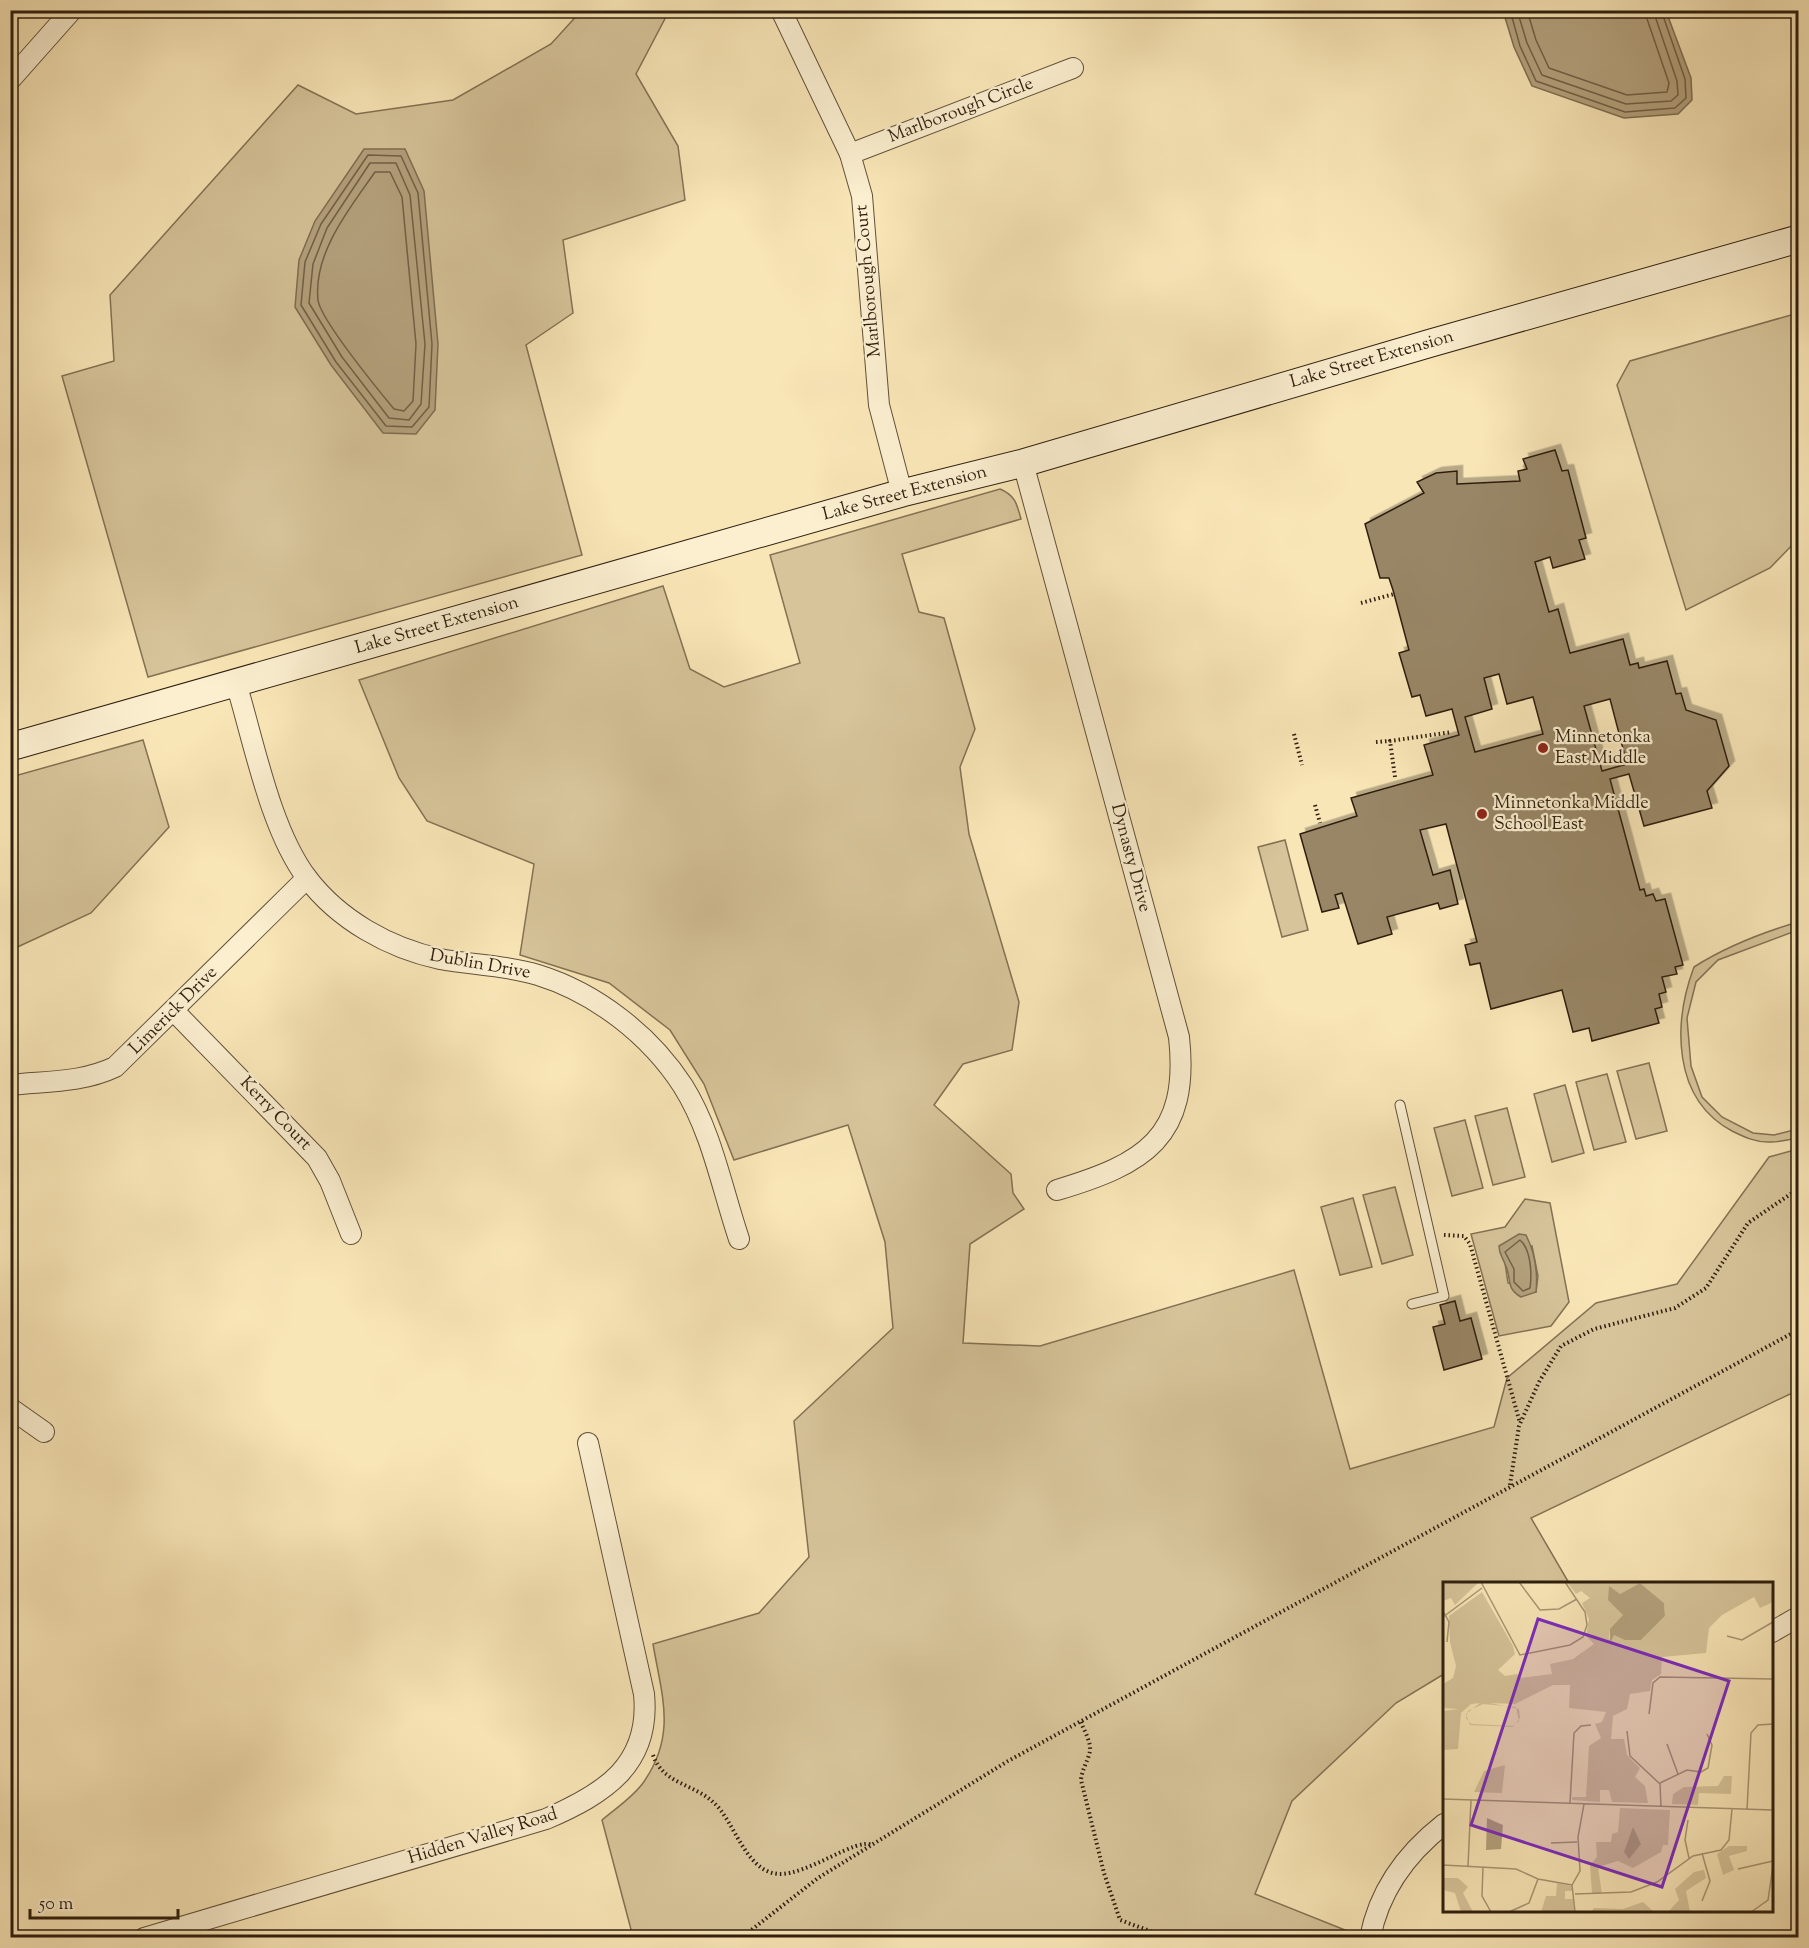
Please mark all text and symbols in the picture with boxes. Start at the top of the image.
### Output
street label: Marlborough Circle [885,71,1037,151]
street label: Marlborough Court [849,203,889,359]
street label: Lake Street Extension [1287,324,1457,396]
street label: Lake Street Extension [820,459,991,528]
street label: Lake Street Extension [352,590,522,662]
place label: Minnetonka East Middle [1555,725,1651,772]
marker: Minnetonka East Middle [1536,741,1550,755]
place label: Minnetonka Middle School East [1494,791,1649,838]
street label: Dynasty Drive [1103,801,1157,915]
marker: Minnetonka Middle School East [1475,807,1489,821]
street label: Dublin Drive [427,943,533,987]
street label: Limerick Drive [124,961,224,1061]
street label: Kerry Court [233,1071,317,1157]
inset map [1443,1582,1773,1912]
street label: Hidden Valley Road [405,1802,561,1872]
scale bar [30,1882,178,1920]
text: 50 m [38,1892,74,1918]

